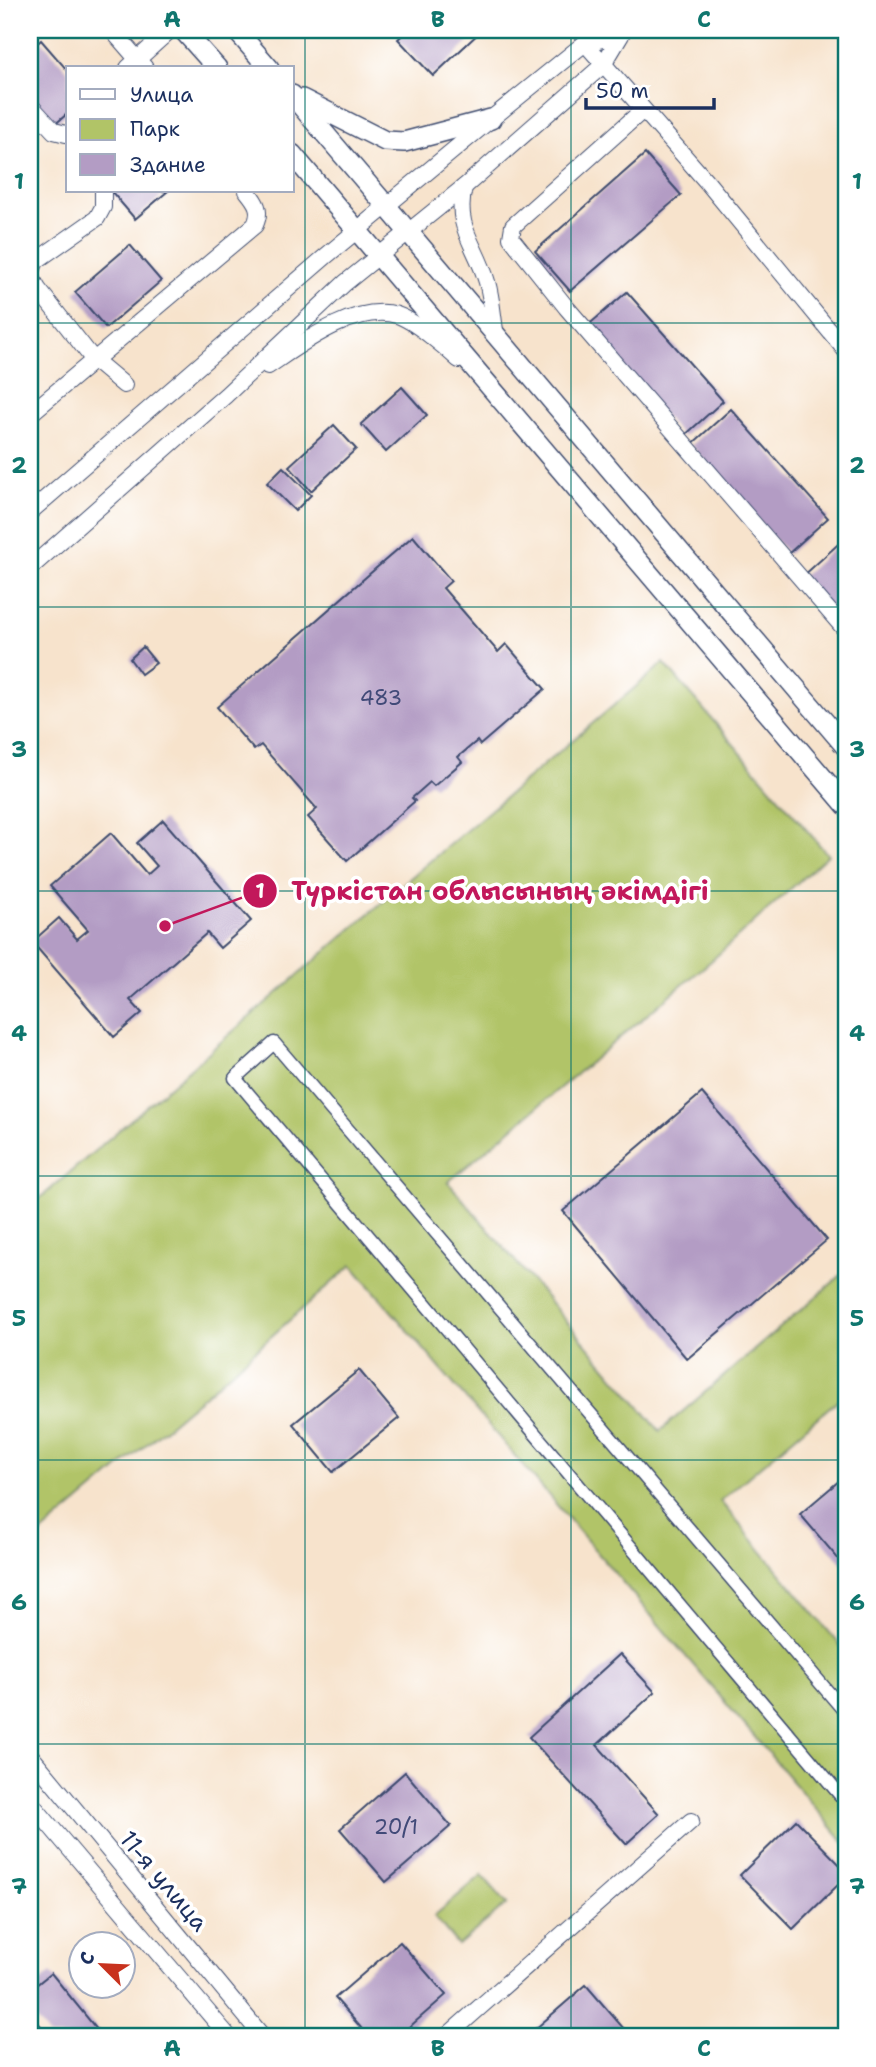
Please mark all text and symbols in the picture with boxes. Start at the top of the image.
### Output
text: A [163,4,181,34]
text: B [431,4,445,34]
text: C [697,4,711,34]
legend [66,66,294,192]
scale bar [586,66,713,110]
text: 50 m [596,77,649,105]
text: Улица [130,81,193,109]
text: Парк [130,115,180,143]
text: Здание [130,151,206,179]
text: 1 [14,166,24,196]
text: 1 [852,166,862,196]
text: 2 [11,450,27,480]
text: 2 [849,450,865,480]
house number: 483 [360,684,402,712]
text: 3 [11,734,27,764]
text: 3 [849,734,865,764]
callout: Түркістан облысының әкімдігі [242,867,723,914]
text: Түркістан облысының әкімдігі [291,873,709,908]
text: 1 [255,877,265,905]
text: 4 [11,1018,27,1048]
text: 4 [849,1018,865,1048]
text: 5 [12,1303,26,1333]
text: 5 [850,1303,864,1333]
text: 6 [11,1587,27,1617]
text: 6 [849,1587,865,1617]
house number: 20/1 [374,1813,418,1841]
street label: 11-я улица [112,1824,216,1938]
text: 7 [11,1871,27,1901]
text: 7 [849,1871,865,1901]
north arrow [66,1930,136,2000]
text: С [73,1948,101,1969]
text: A [163,2033,181,2063]
text: B [431,2033,445,2063]
text: C [697,2033,711,2063]

